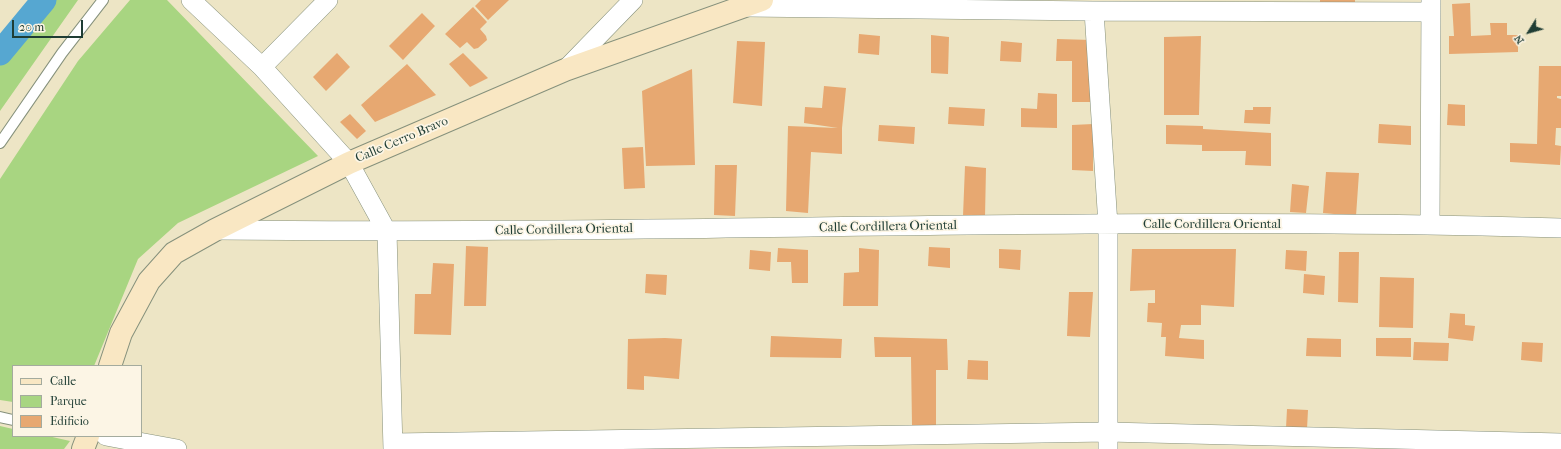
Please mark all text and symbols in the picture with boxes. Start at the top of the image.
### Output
scale bar [14,12,85,38]
north arrow [1509,12,1549,52]
text: 20 m [19,20,44,34]
text: N [1511,32,1527,47]
street label: Calle Cerro Bravo [353,113,451,167]
street label: Calle Cordillera Oriental [1143,217,1281,233]
street label: Calle Cordillera Oriental [819,218,957,236]
street label: Calle Cordillera Oriental [495,221,633,239]
legend [12,365,142,437]
text: Calle [50,374,76,388]
text: Parque [50,394,87,408]
text: Edificio [50,414,89,428]

